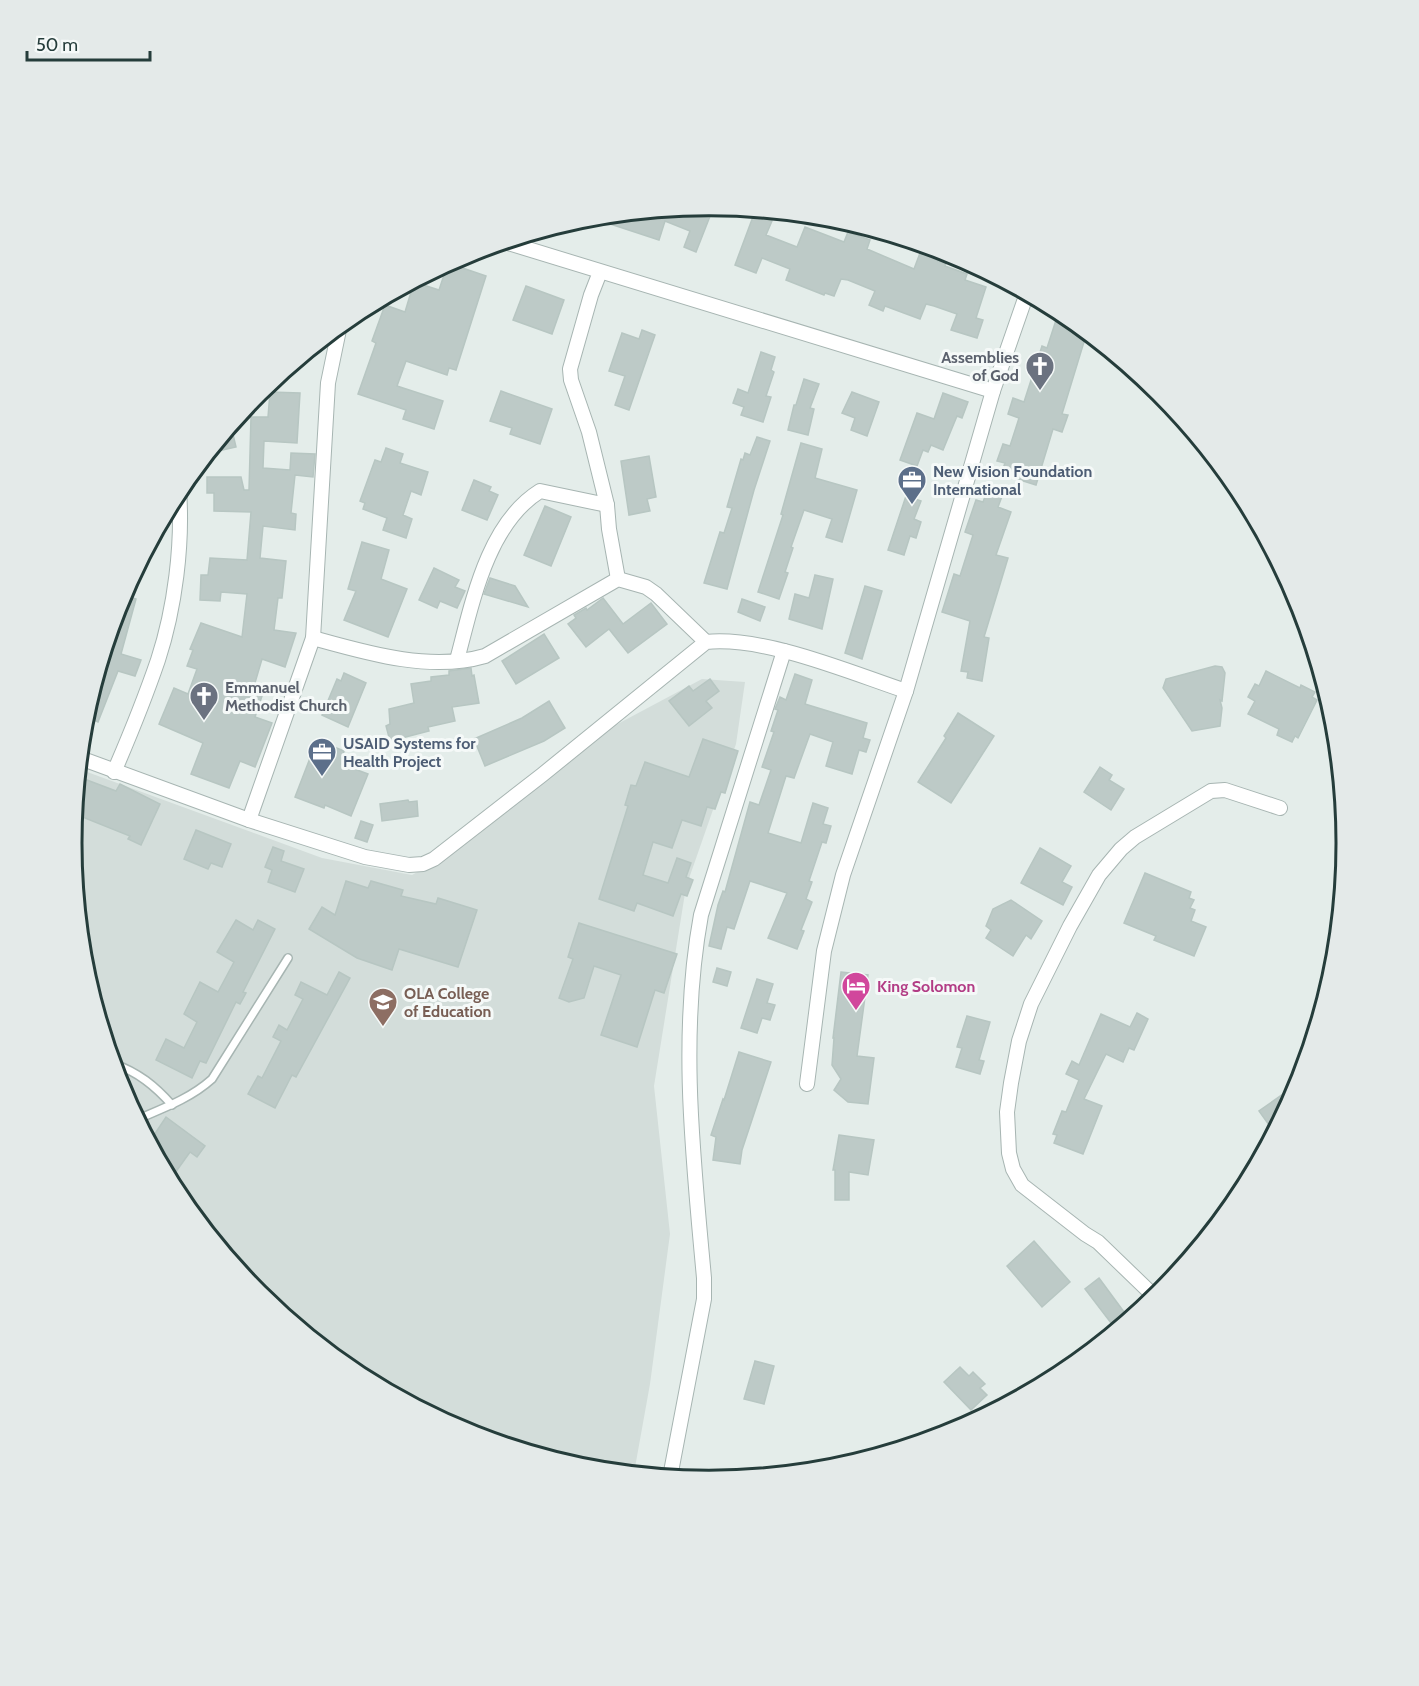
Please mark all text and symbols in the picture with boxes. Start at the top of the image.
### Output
scale bar [27,24,150,62]
text: 50 m [36,34,78,56]
place label: Assemblies of God [941,348,1019,385]
church icon: Assemblies of God [1024,350,1056,392]
place label: New Vision Foundation International [933,462,1092,499]
office icon: New Vision Foundation International [896,464,928,506]
place label: Emmanuel Methodist Church [225,678,347,715]
church icon: Emmanuel Methodist Church [188,680,220,722]
place label: USAID Systems for Health Project [343,734,476,771]
office icon: USAID Systems for Health Project [306,736,338,778]
hotel icon: King Solomon [840,970,872,1012]
place label: King Solomon [877,977,975,996]
place label: OLA College of Education [404,984,491,1021]
school or university icon: OLA College of Education [367,986,399,1028]

